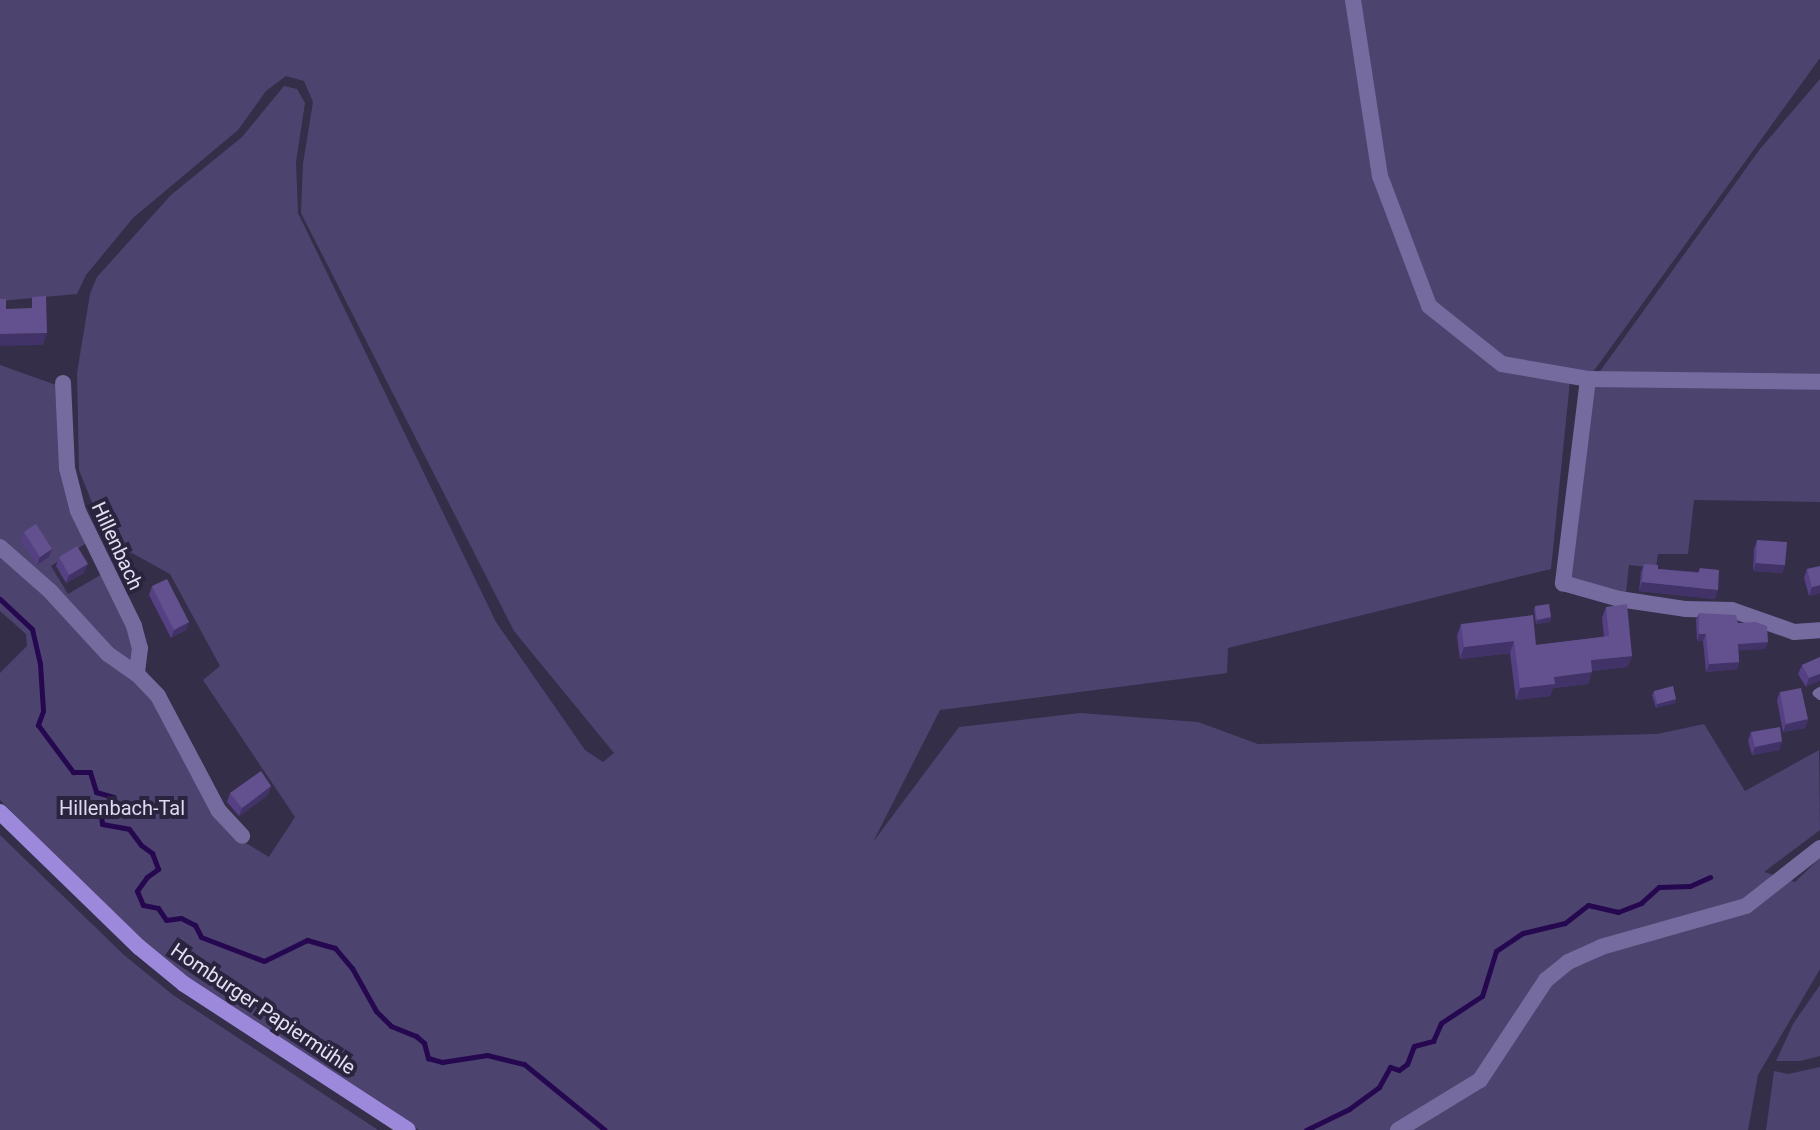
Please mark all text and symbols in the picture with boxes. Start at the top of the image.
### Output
street label: Hillenbach [86,498,148,594]
park label: Hillenbach-Tal [59,796,185,820]
street label: Homburger Papiermühle [166,938,360,1080]

